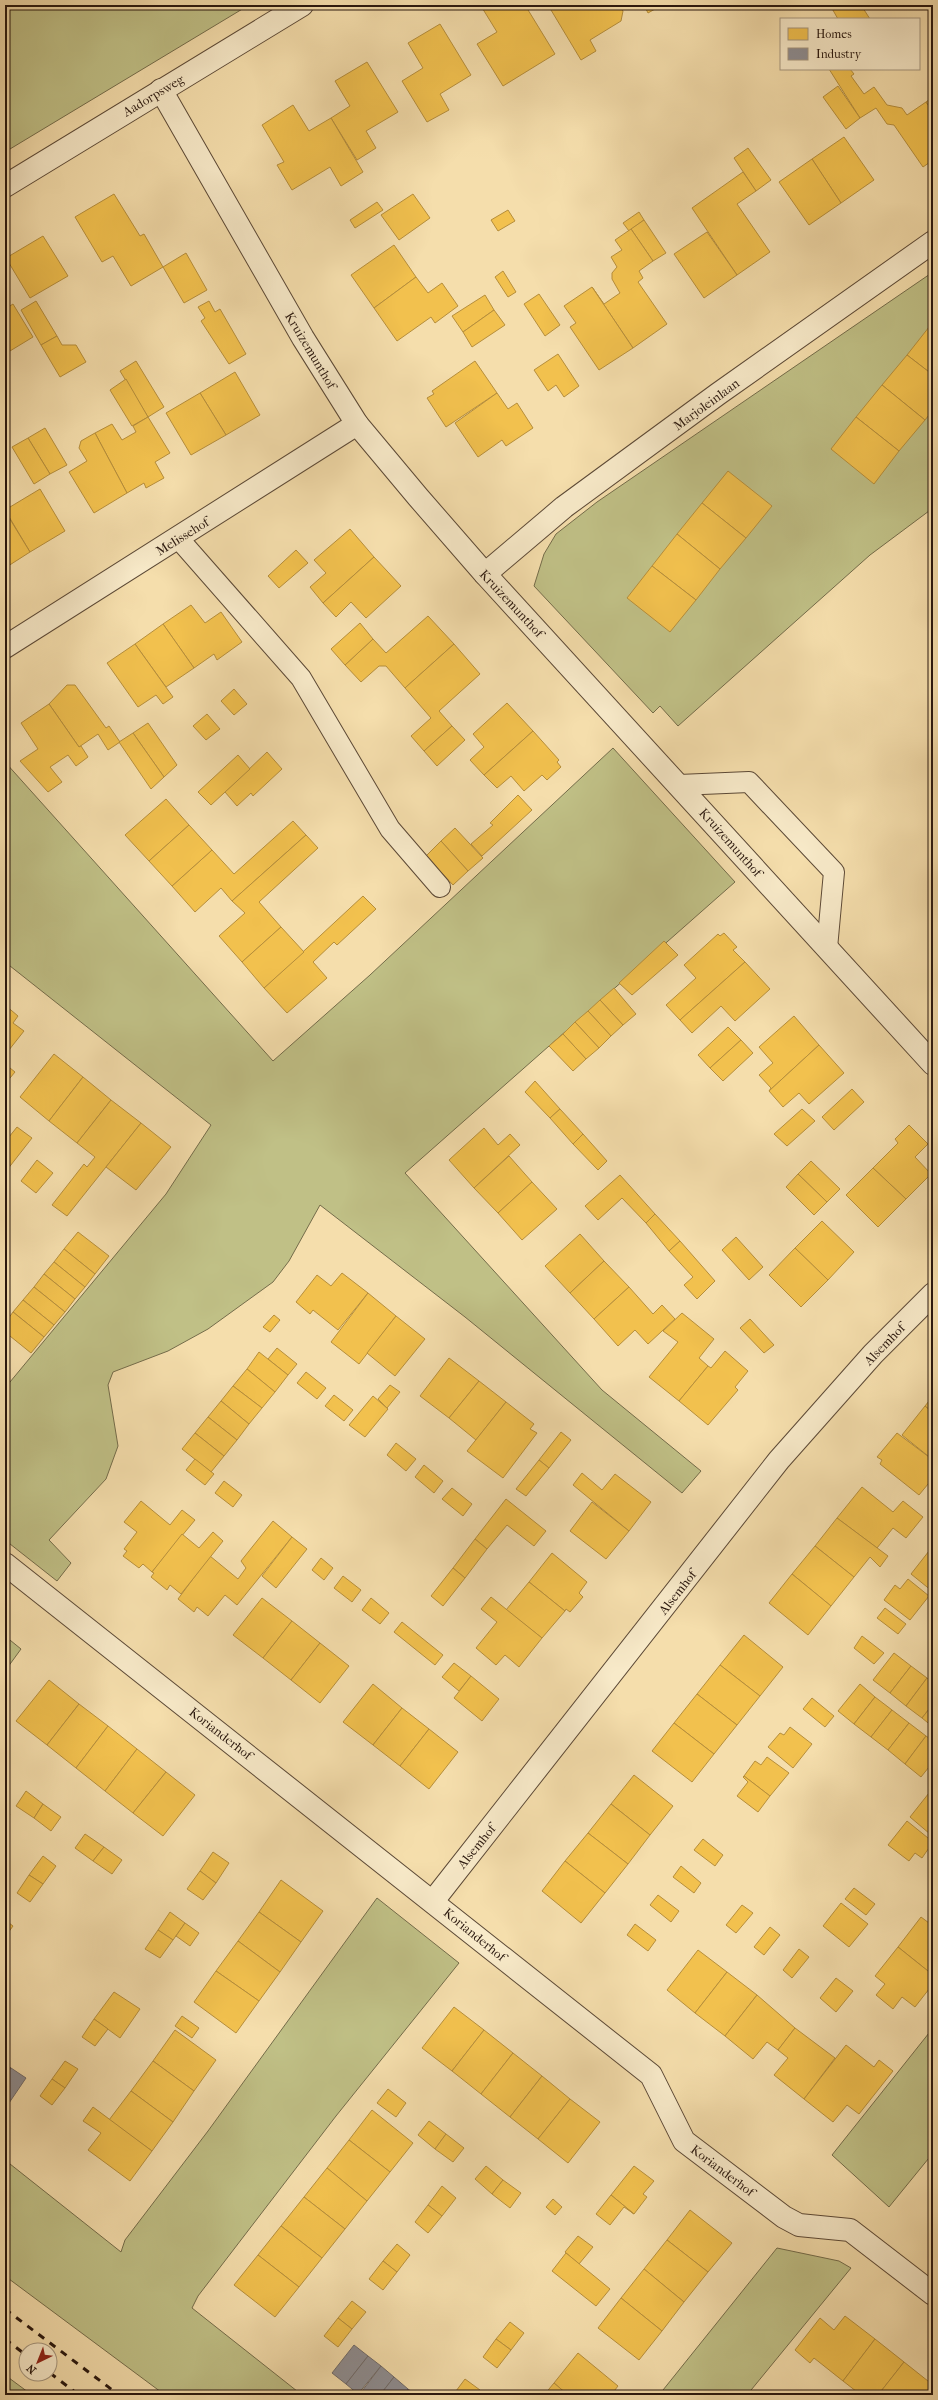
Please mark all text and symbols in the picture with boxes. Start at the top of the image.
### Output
legend [780,18,920,70]
text: Homes [816,27,852,41]
text: Industry [816,47,862,61]
street label: Aadorpsweg [119,71,187,120]
street label: Kruizemunthof [282,309,341,394]
street label: Marjoleinlaan [670,375,743,433]
street label: Melissehof [153,513,214,559]
street label: Kruizemunthof [477,567,548,642]
street label: Kruizemunthof [696,805,767,882]
street label: Alsemhof [860,1318,910,1369]
street label: Alsemhof [655,1565,701,1618]
street label: Korianderhof [186,1704,257,1764]
street label: Alsemhof [454,1819,500,1872]
street label: Korianderhof [441,1905,511,1966]
street label: Korianderhof [688,2142,760,2201]
north arrow [18,2342,58,2382]
text: N [24,2361,39,2377]

